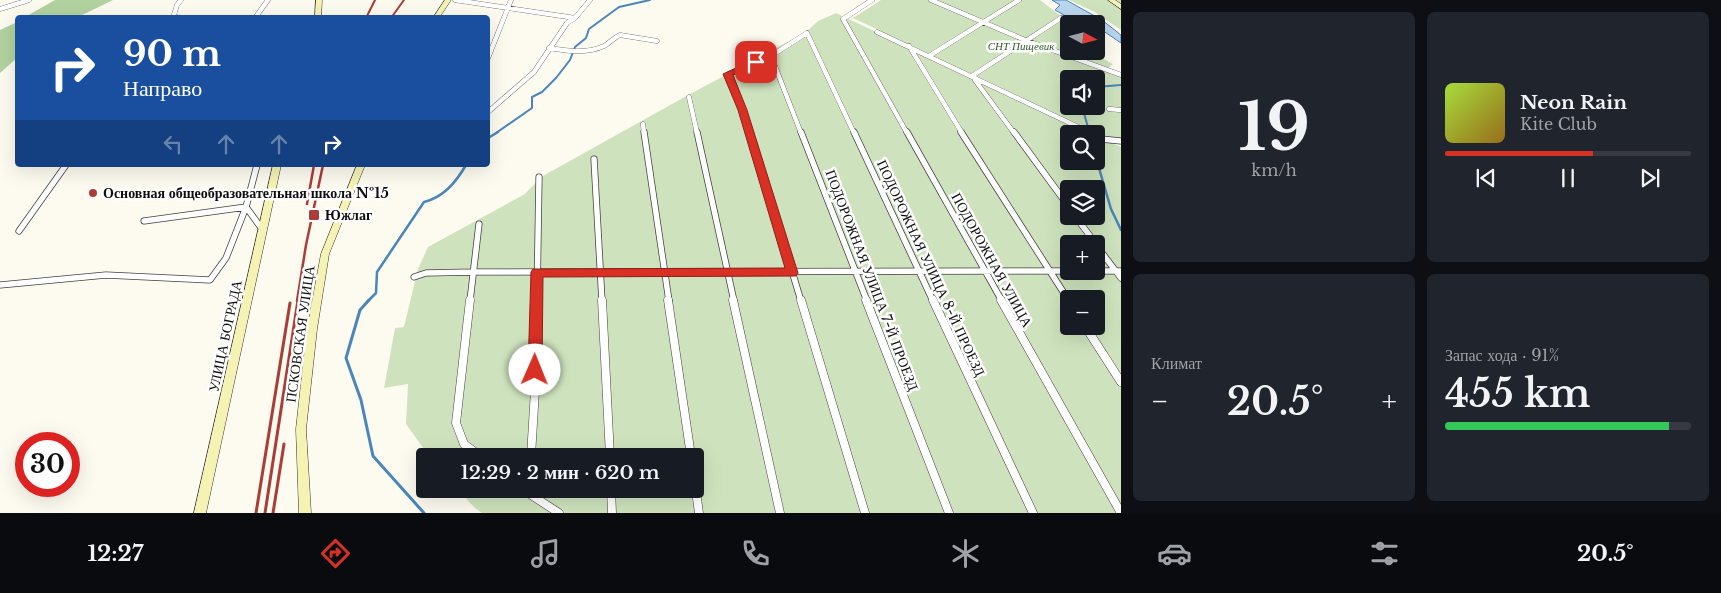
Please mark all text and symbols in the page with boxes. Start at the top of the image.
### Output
north arrow [1060,15,1105,60]
map controls [1060,15,1105,335]
text: 90 m [123,32,221,75]
icon: right [40,35,105,100]
park label: СНТ Пищевик [988,39,1055,53]
pin [735,41,777,83]
icon: arrive [742,48,770,76]
button: sound [1060,70,1105,115]
text: Направо [123,75,202,102]
text: 19 [1238,87,1310,168]
text: Neon Rain [1520,91,1627,114]
text: Kite Club [1520,114,1597,134]
button: search [1060,125,1105,170]
icon: left [159,130,187,158]
icon: ahead [212,130,240,158]
icon: ahead [265,130,293,158]
icon: right [318,130,346,158]
street label: ПОДОРОЖНАЯ УЛИЦА 8-Й ПРОЕЗД [873,157,989,380]
text: km/h [1251,160,1297,180]
icon: previous [1472,164,1500,192]
icon: pause [1554,164,1582,192]
icon: next [1636,164,1664,192]
street label: ПОДОРОЖНАЯ УЛИЦА 7-Й ПРОЕЗД [821,167,923,393]
button: layers [1060,180,1105,225]
place label: Основная общеобразовательная школа №15 [103,184,389,202]
marker: Основная общеобразовательная школа №15 [87,187,99,199]
street label: ПОДОРОЖНАЯ УЛИЦА [947,190,1037,331]
place label: Южлаг [325,206,372,224]
marker: Южлаг [307,208,321,222]
button: + [1060,235,1105,280]
street label: ПСКОВСКАЯ УЛИЦА [281,263,319,404]
street label: УЛИЦА БОГРАДА [204,277,246,394]
button: − [1060,290,1105,335]
position arrow [508,343,560,395]
text: Запас хода · 91% [1445,345,1559,365]
text: Климат [1151,353,1202,373]
text: 455 km [1445,370,1591,417]
text: 20.5° [1227,378,1324,425]
text: − [1151,384,1169,419]
text: + [1382,384,1397,419]
speed limit sign: 30 [15,432,80,497]
text: 12:29 · 2 мин · 620 m [460,461,660,484]
icon: directions [318,536,353,571]
icon: music [528,536,563,571]
icon: phone [738,536,773,571]
icon: climate [948,536,983,571]
icon: car [1157,536,1192,571]
icon: filters [1367,536,1402,571]
text: 12:27 [87,540,143,567]
text: 20.5° [1577,540,1634,567]

